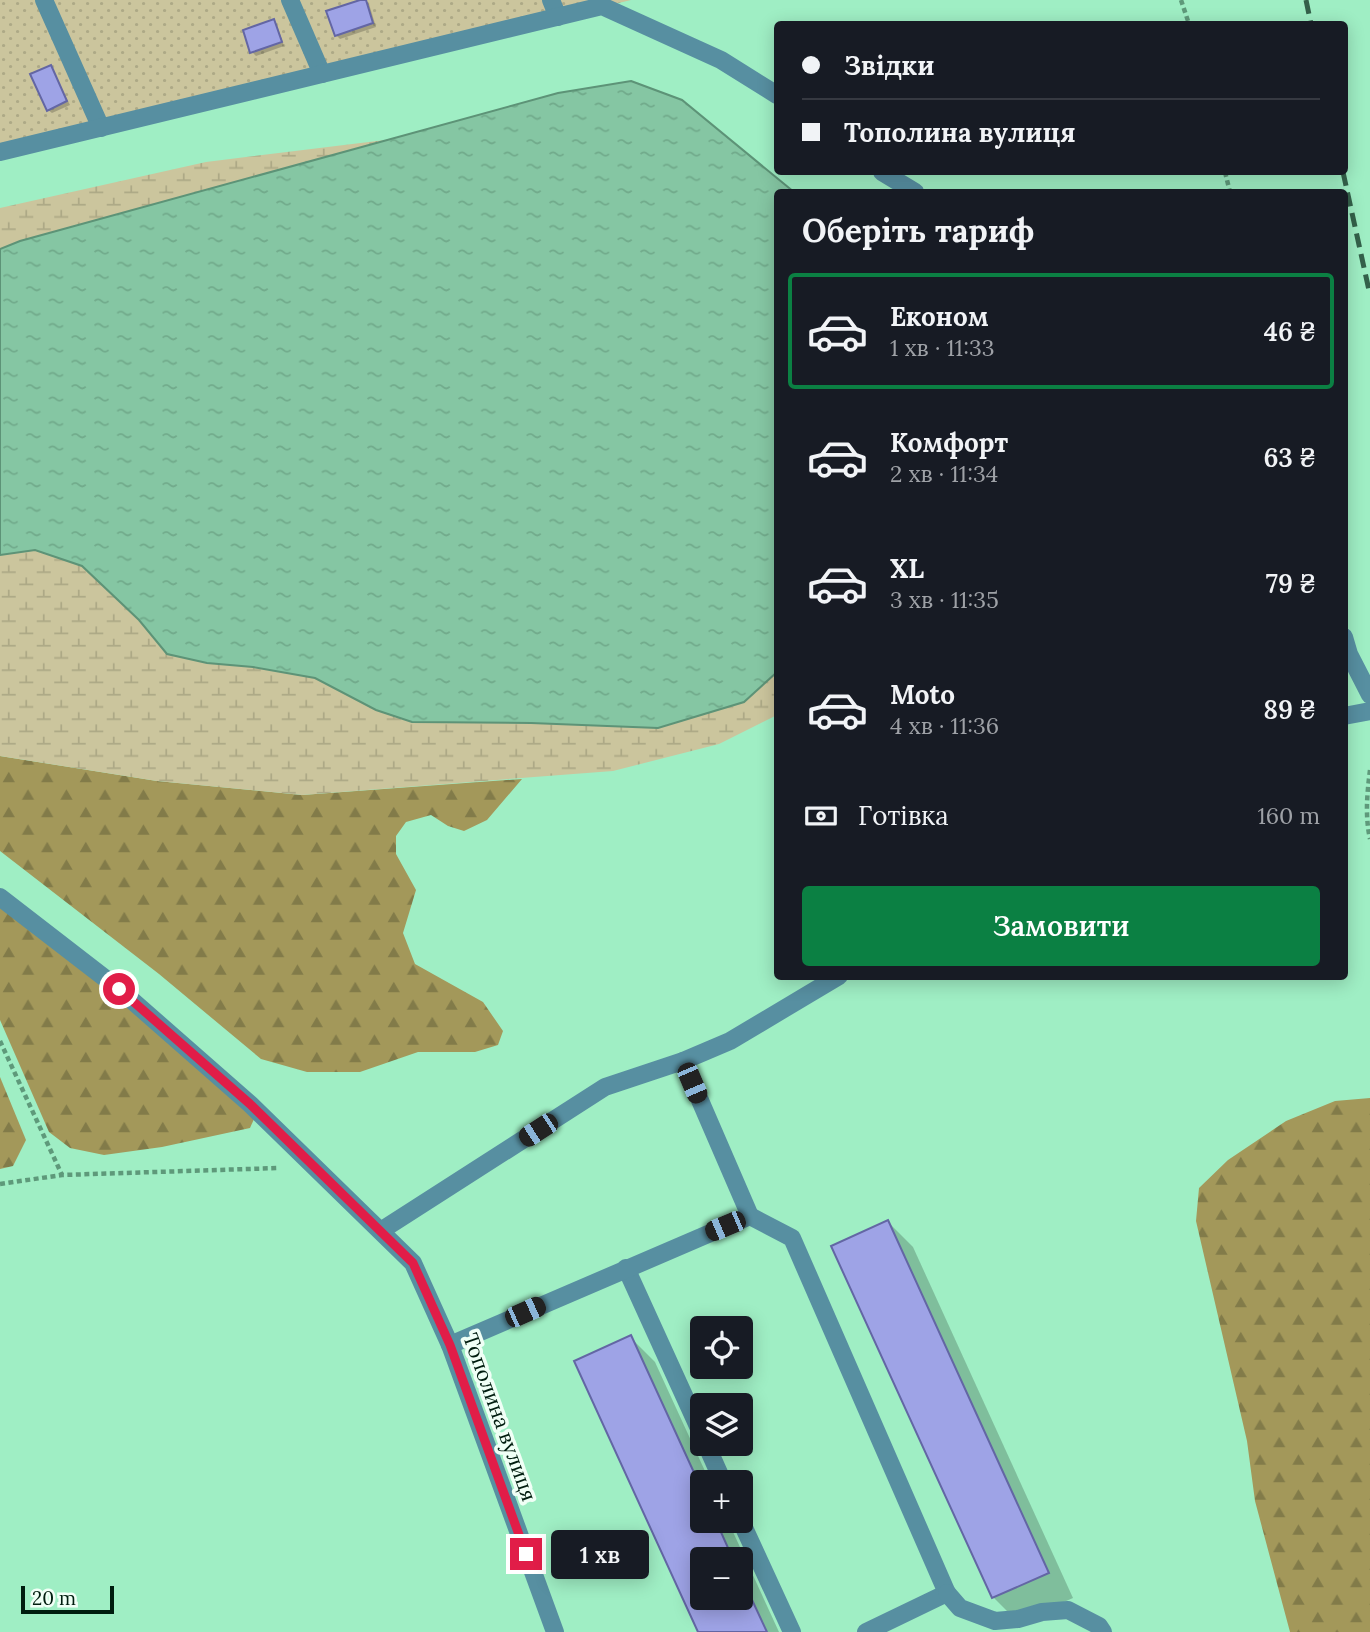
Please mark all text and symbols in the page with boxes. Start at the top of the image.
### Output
text: Звідки [844,49,934,82]
text: Тополина вулиця [844,116,1076,149]
text: Оберіть тариф [802,210,1034,251]
icon: car [806,300,869,363]
text: Економ [890,300,988,333]
text: 46 ₴ [1264,315,1316,348]
text: 1 хв · 11:33 [890,333,995,362]
icon: car [806,426,869,489]
text: Комфорт [890,426,1008,459]
text: 63 ₴ [1263,441,1316,474]
text: 2 хв · 11:34 [890,459,998,488]
icon: car [806,552,869,615]
text: XL [890,552,924,585]
text: 79 ₴ [1266,567,1316,600]
text: 3 хв · 11:35 [890,585,999,614]
icon: car [806,678,869,741]
text: Moto [890,678,955,711]
text: 89 ₴ [1263,693,1316,726]
text: 4 хв · 11:36 [890,711,999,740]
icon: cash [802,797,840,835]
text: Готівка [858,799,949,832]
text: 160 m [1257,801,1320,830]
button: Замовити [802,886,1320,966]
route start [103,973,135,1005]
car [675,1060,710,1106]
car [515,1110,562,1150]
car [702,1208,749,1244]
car [502,1294,549,1330]
map controls [690,1316,753,1610]
button: locate [690,1316,753,1379]
street label: Тополина вулиця [457,1329,543,1505]
button: layers [690,1393,753,1456]
button: + [690,1470,753,1533]
callout: 1 хв [550,1530,648,1578]
route end [510,1538,542,1570]
text: 1 хв [580,1540,620,1569]
button: − [690,1547,753,1610]
scale bar [21,1583,114,1615]
text: 20 m [32,1586,76,1610]

